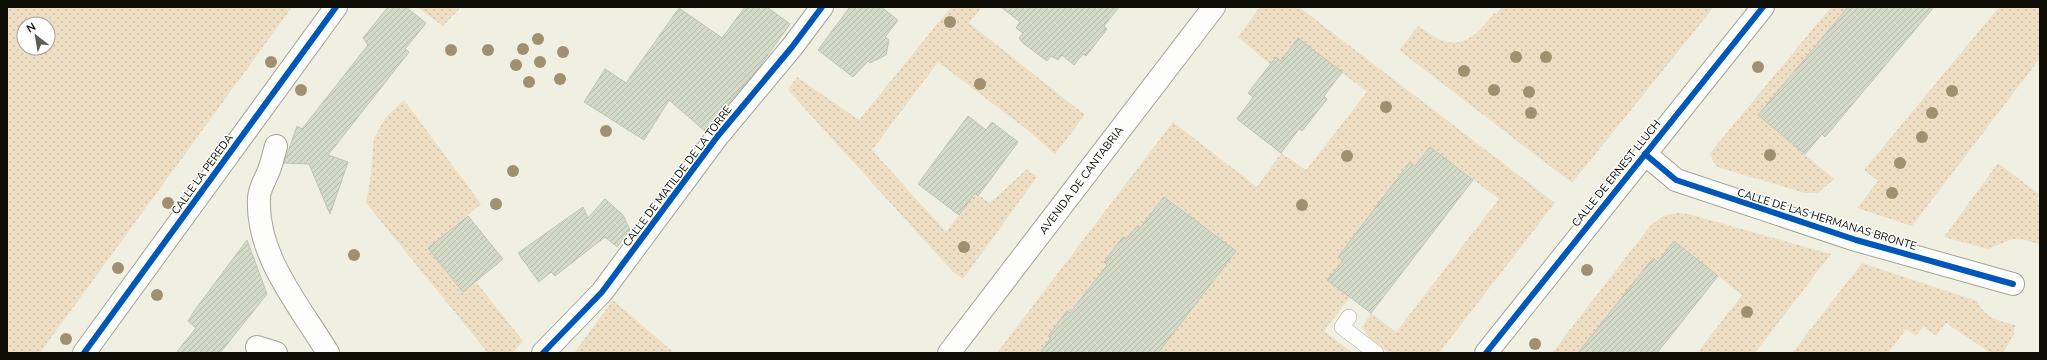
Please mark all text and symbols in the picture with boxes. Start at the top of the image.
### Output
north arrow [16,16,56,56]
text: N [24,19,38,36]
street label: CALLE DE MATILDE DE LA TORRE [619,103,735,250]
street label: CALLE DE ERNEST LLUCH [1569,117,1664,230]
street label: AVENIDA DE CANTABRIA [1036,123,1127,237]
street label: CALLE LA PEREDA [168,131,237,218]
street label: CALLE DE LAS HERMANAS BRONTE [1735,185,1918,254]

